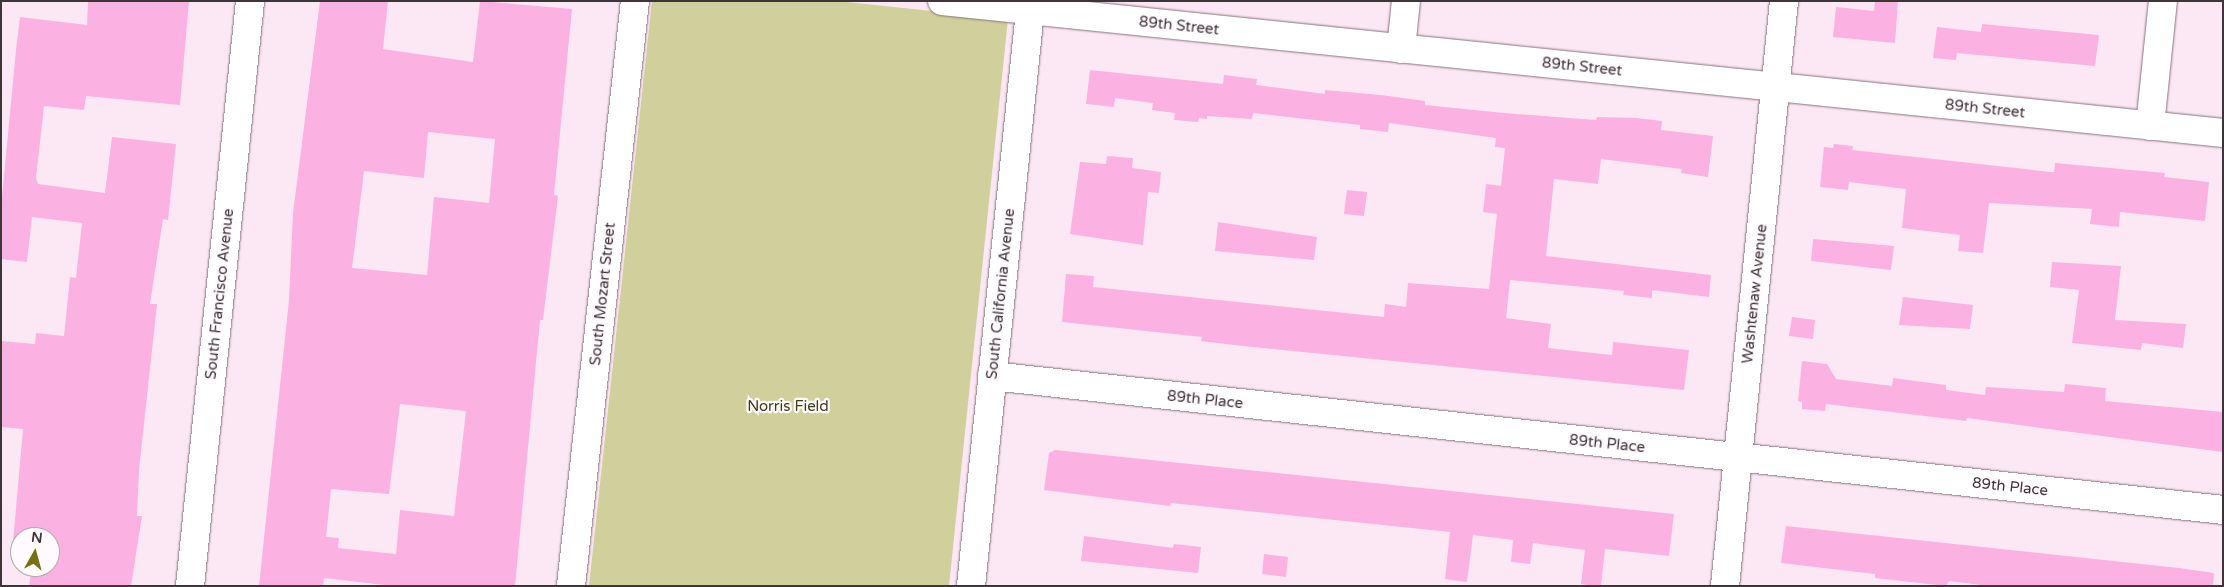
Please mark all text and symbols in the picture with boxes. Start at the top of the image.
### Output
street label: 89th Street [1138,13,1220,39]
street label: 89th Street [1541,54,1623,80]
street label: 89th Street [1944,96,2026,122]
street label: South Francisco Avenue [202,208,238,380]
street label: South California Avenue [983,208,1019,380]
street label: South Mozart Street [587,222,619,366]
street label: Washtenaw Avenue [1739,223,1771,365]
street label: 89th Place [1166,387,1244,413]
park label: Norris Field [747,398,829,416]
street label: 89th Place [1568,431,1646,457]
street label: 89th Place [1971,474,2049,500]
north arrow [10,527,60,577]
text: N [30,528,43,547]

